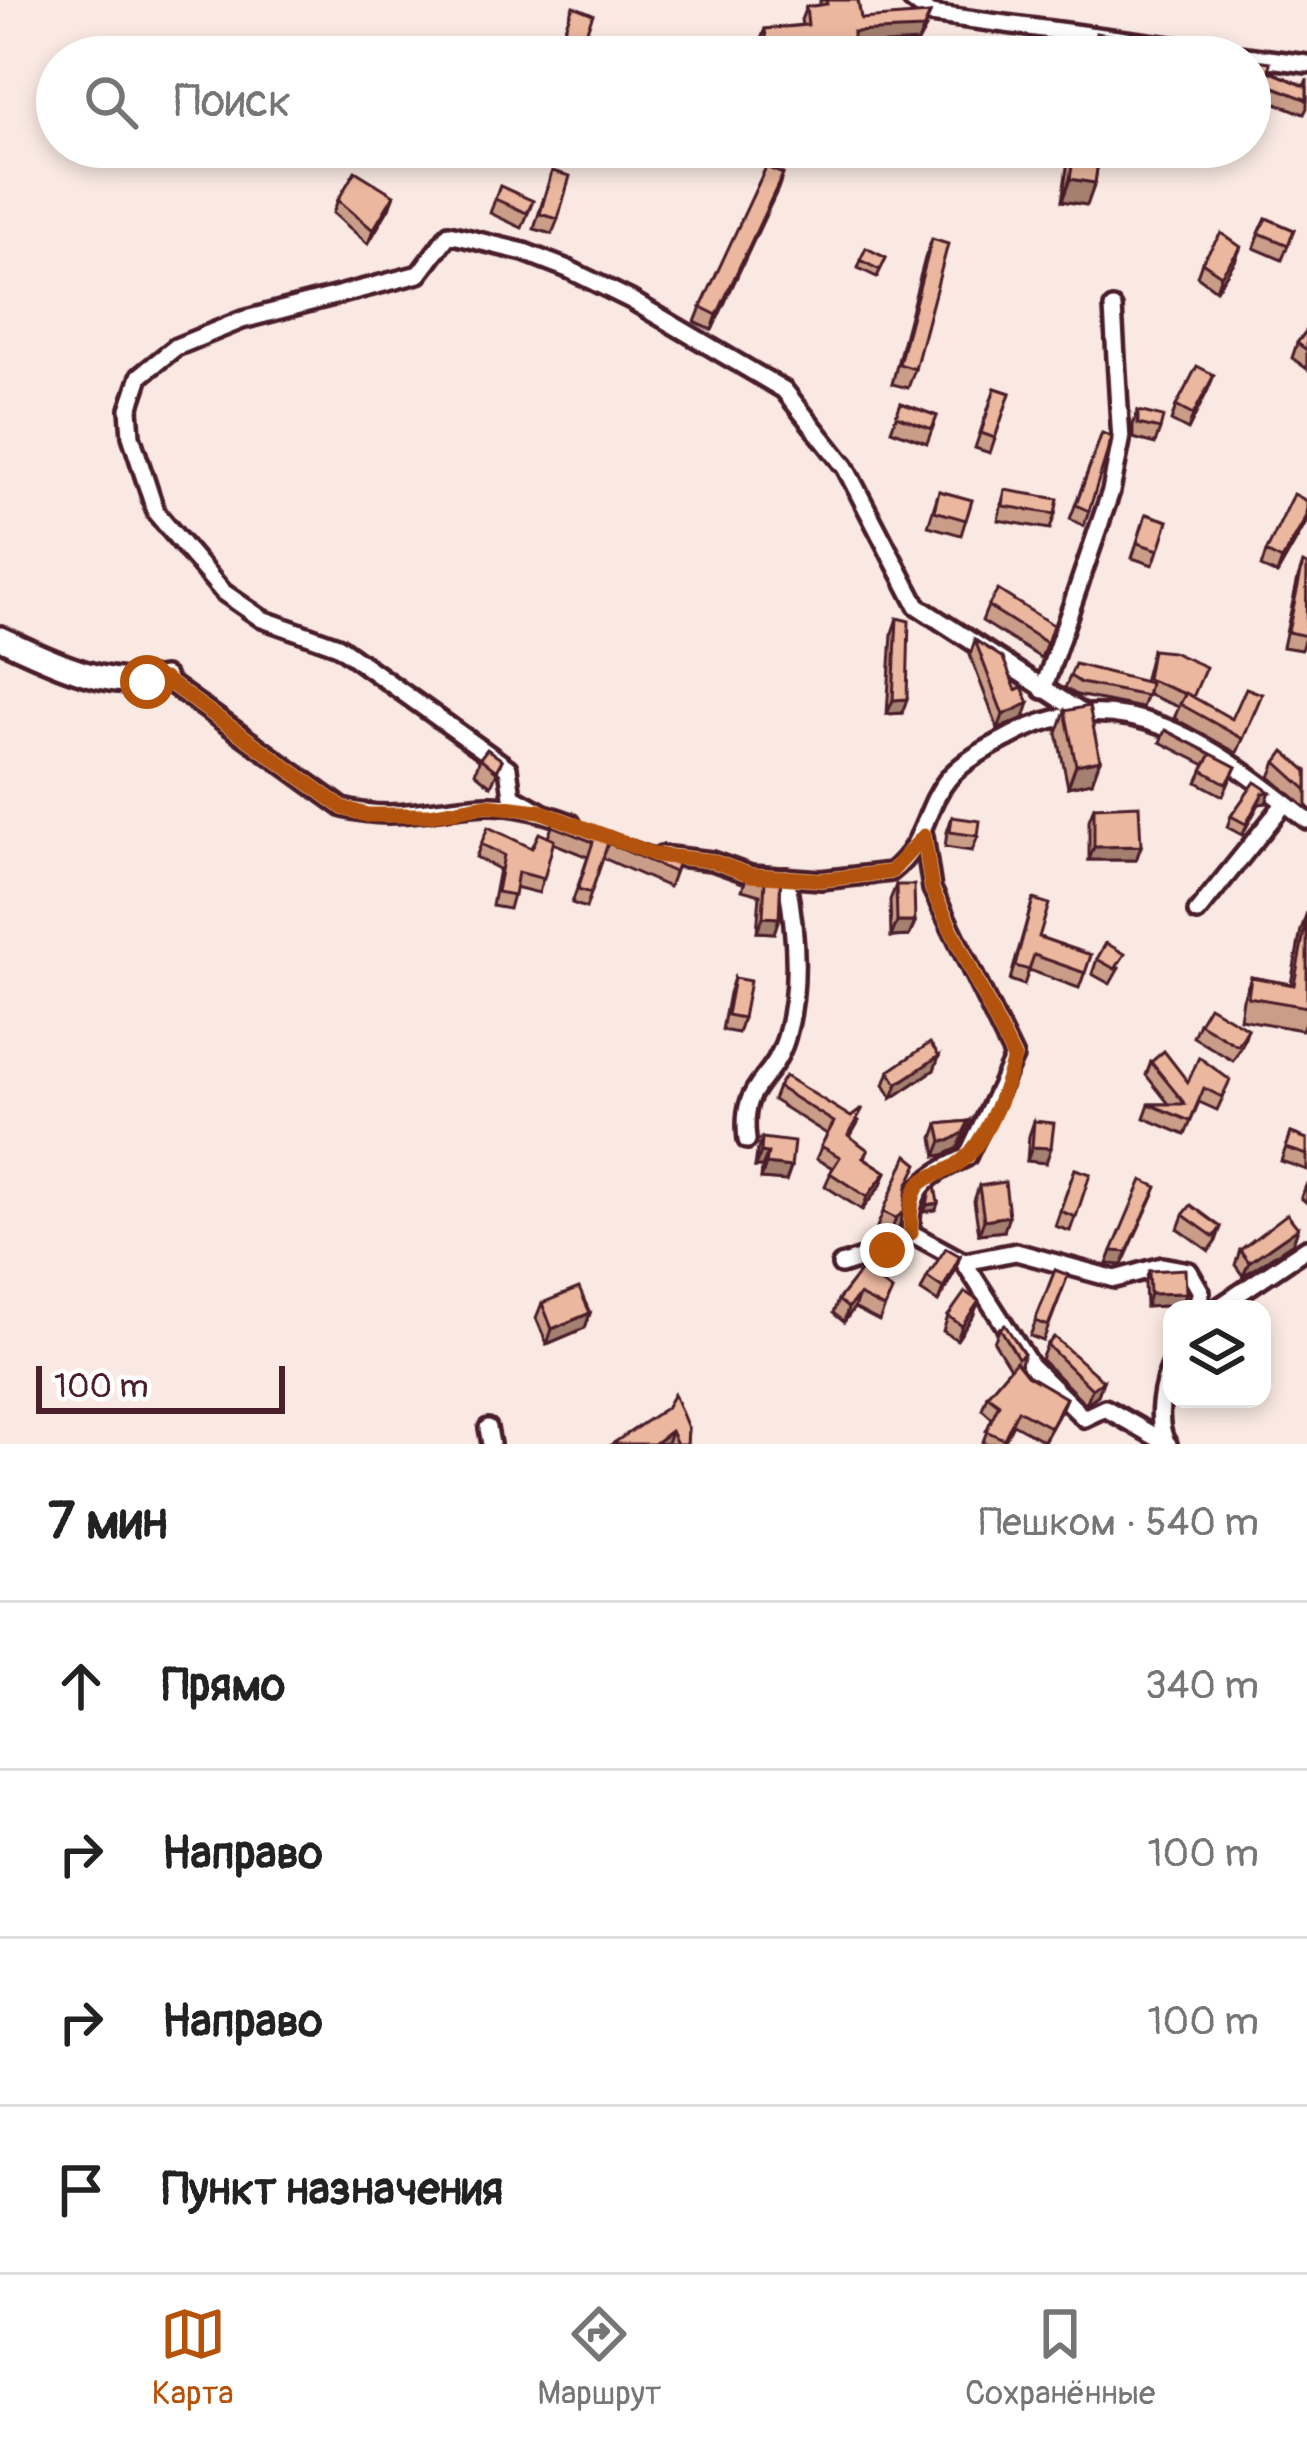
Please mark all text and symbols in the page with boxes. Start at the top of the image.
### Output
search box [36,36,1271,168]
icon: search [78,69,144,135]
text: Поиск [174,74,291,130]
route start [120,655,174,709]
route end [860,1223,914,1277]
map controls [1163,1300,1271,1408]
button: layers [1163,1300,1271,1408]
scale bar [36,1360,285,1413]
text: 100 m [54,1366,148,1407]
text: 7 мин [48,1490,168,1554]
text: Пешком · 540 m [979,1498,1259,1547]
icon: ahead [48,1653,114,1719]
text: Прямо [162,1658,285,1714]
text: 340 m [1145,1661,1259,1710]
icon: right [48,1821,114,1887]
text: Направо [162,1826,323,1882]
text: 100 m [1147,1829,1259,1878]
icon: right [48,1989,114,2055]
text: Направо [162,1994,323,2050]
text: 100 m [1147,1997,1259,2046]
icon: arrive [48,2157,114,2223]
text: Пункт назначения [162,2162,503,2218]
tab: Карта [152,2301,234,2414]
tab: Маршрут [537,2301,661,2414]
tab: Сохранённые [965,2301,1155,2414]

